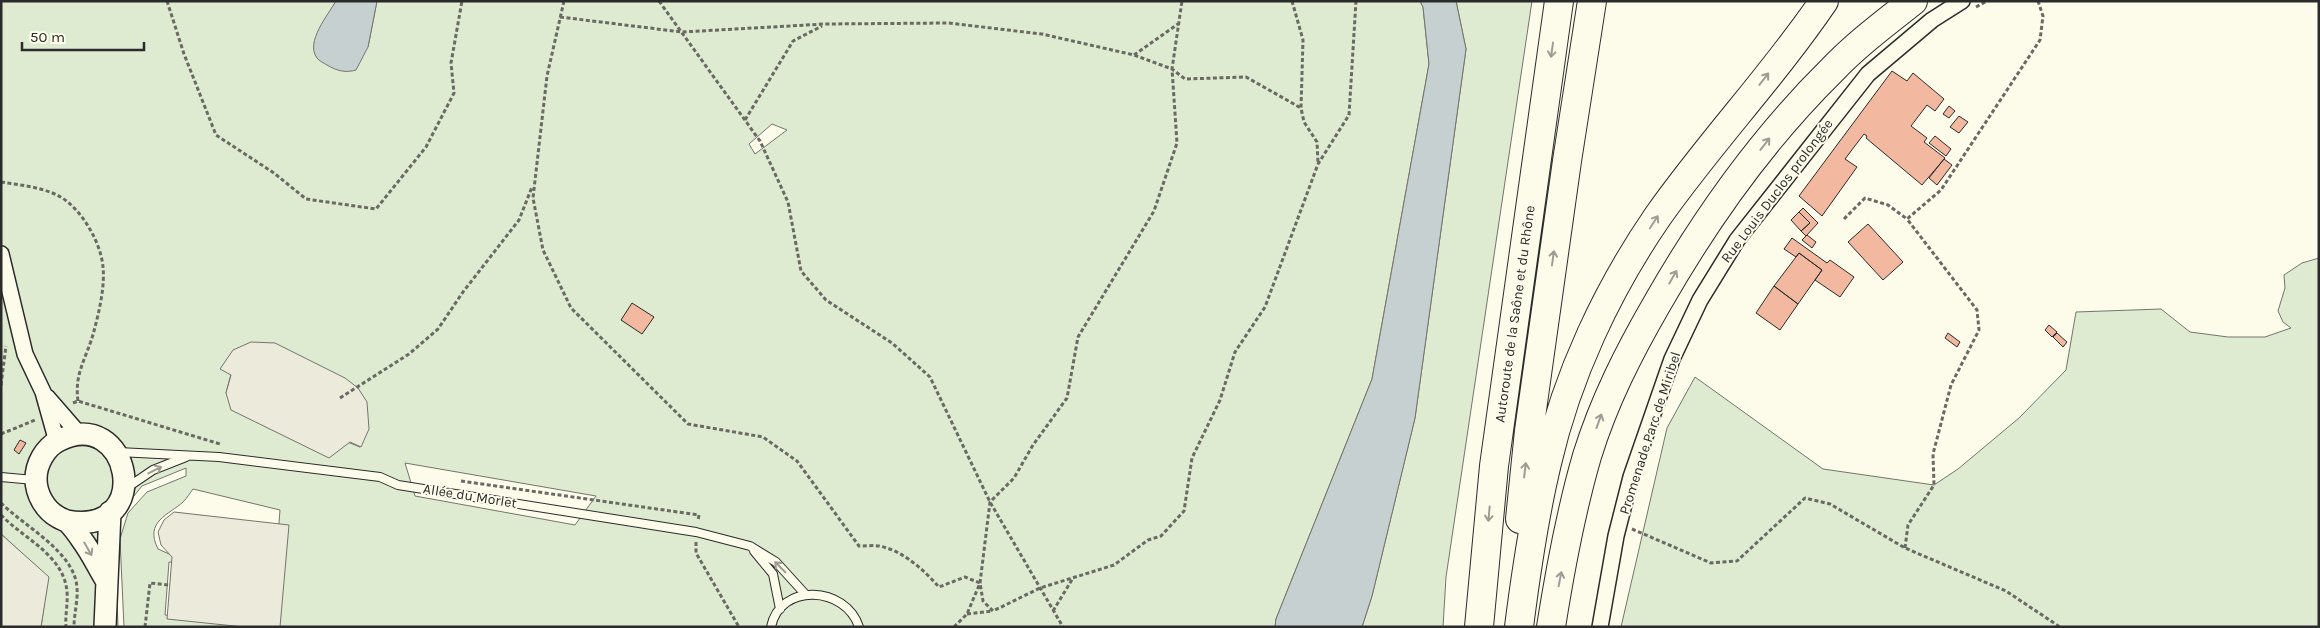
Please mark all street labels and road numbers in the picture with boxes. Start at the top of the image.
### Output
street label: Rue Louis Duclos prolongée [1717,116,1837,266]
street label: Autoroute de la Saône et du Rhône [1491,204,1539,424]
street label: Promenade Parc de Miribel [1616,349,1684,517]
street label: Allée du Morlet [422,480,518,512]

